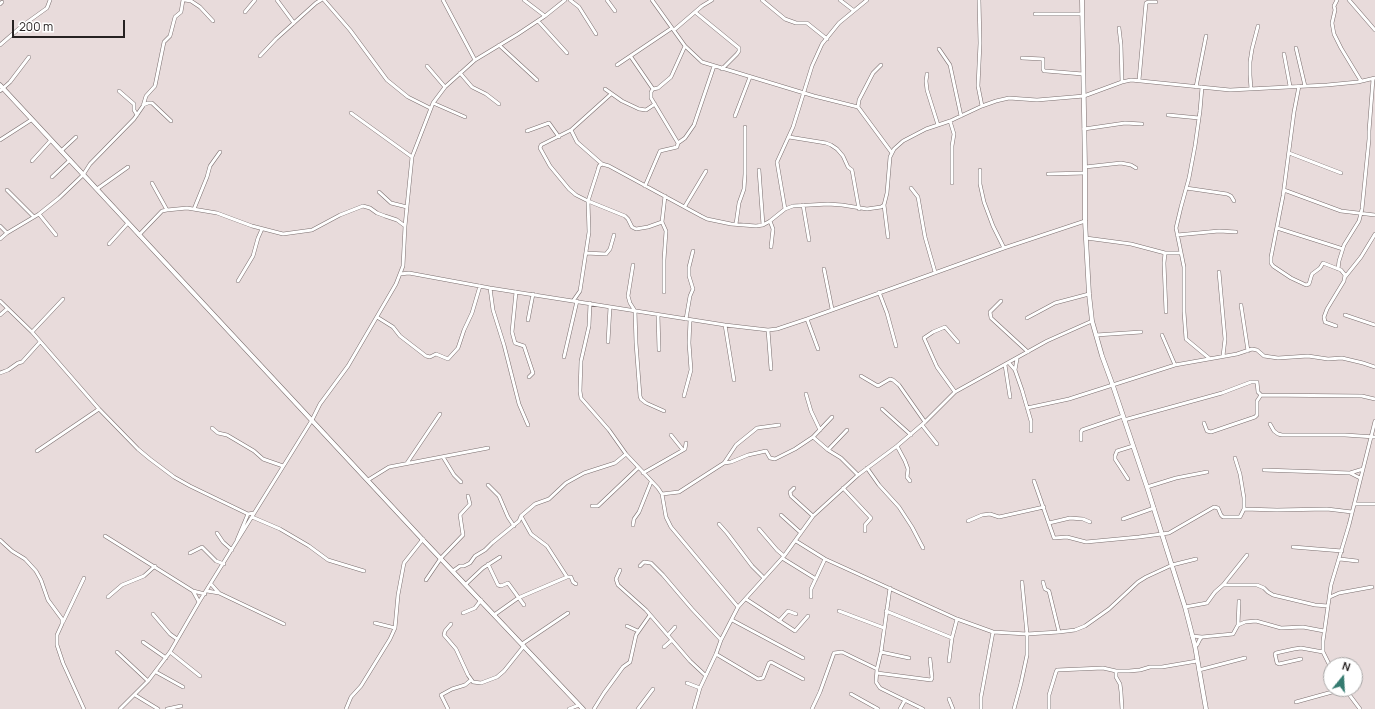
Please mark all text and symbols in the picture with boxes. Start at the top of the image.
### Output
scale bar [14,12,127,38]
text: 200 m [19,18,53,35]
north arrow [1323,657,1363,697]
text: N [1340,658,1353,674]

